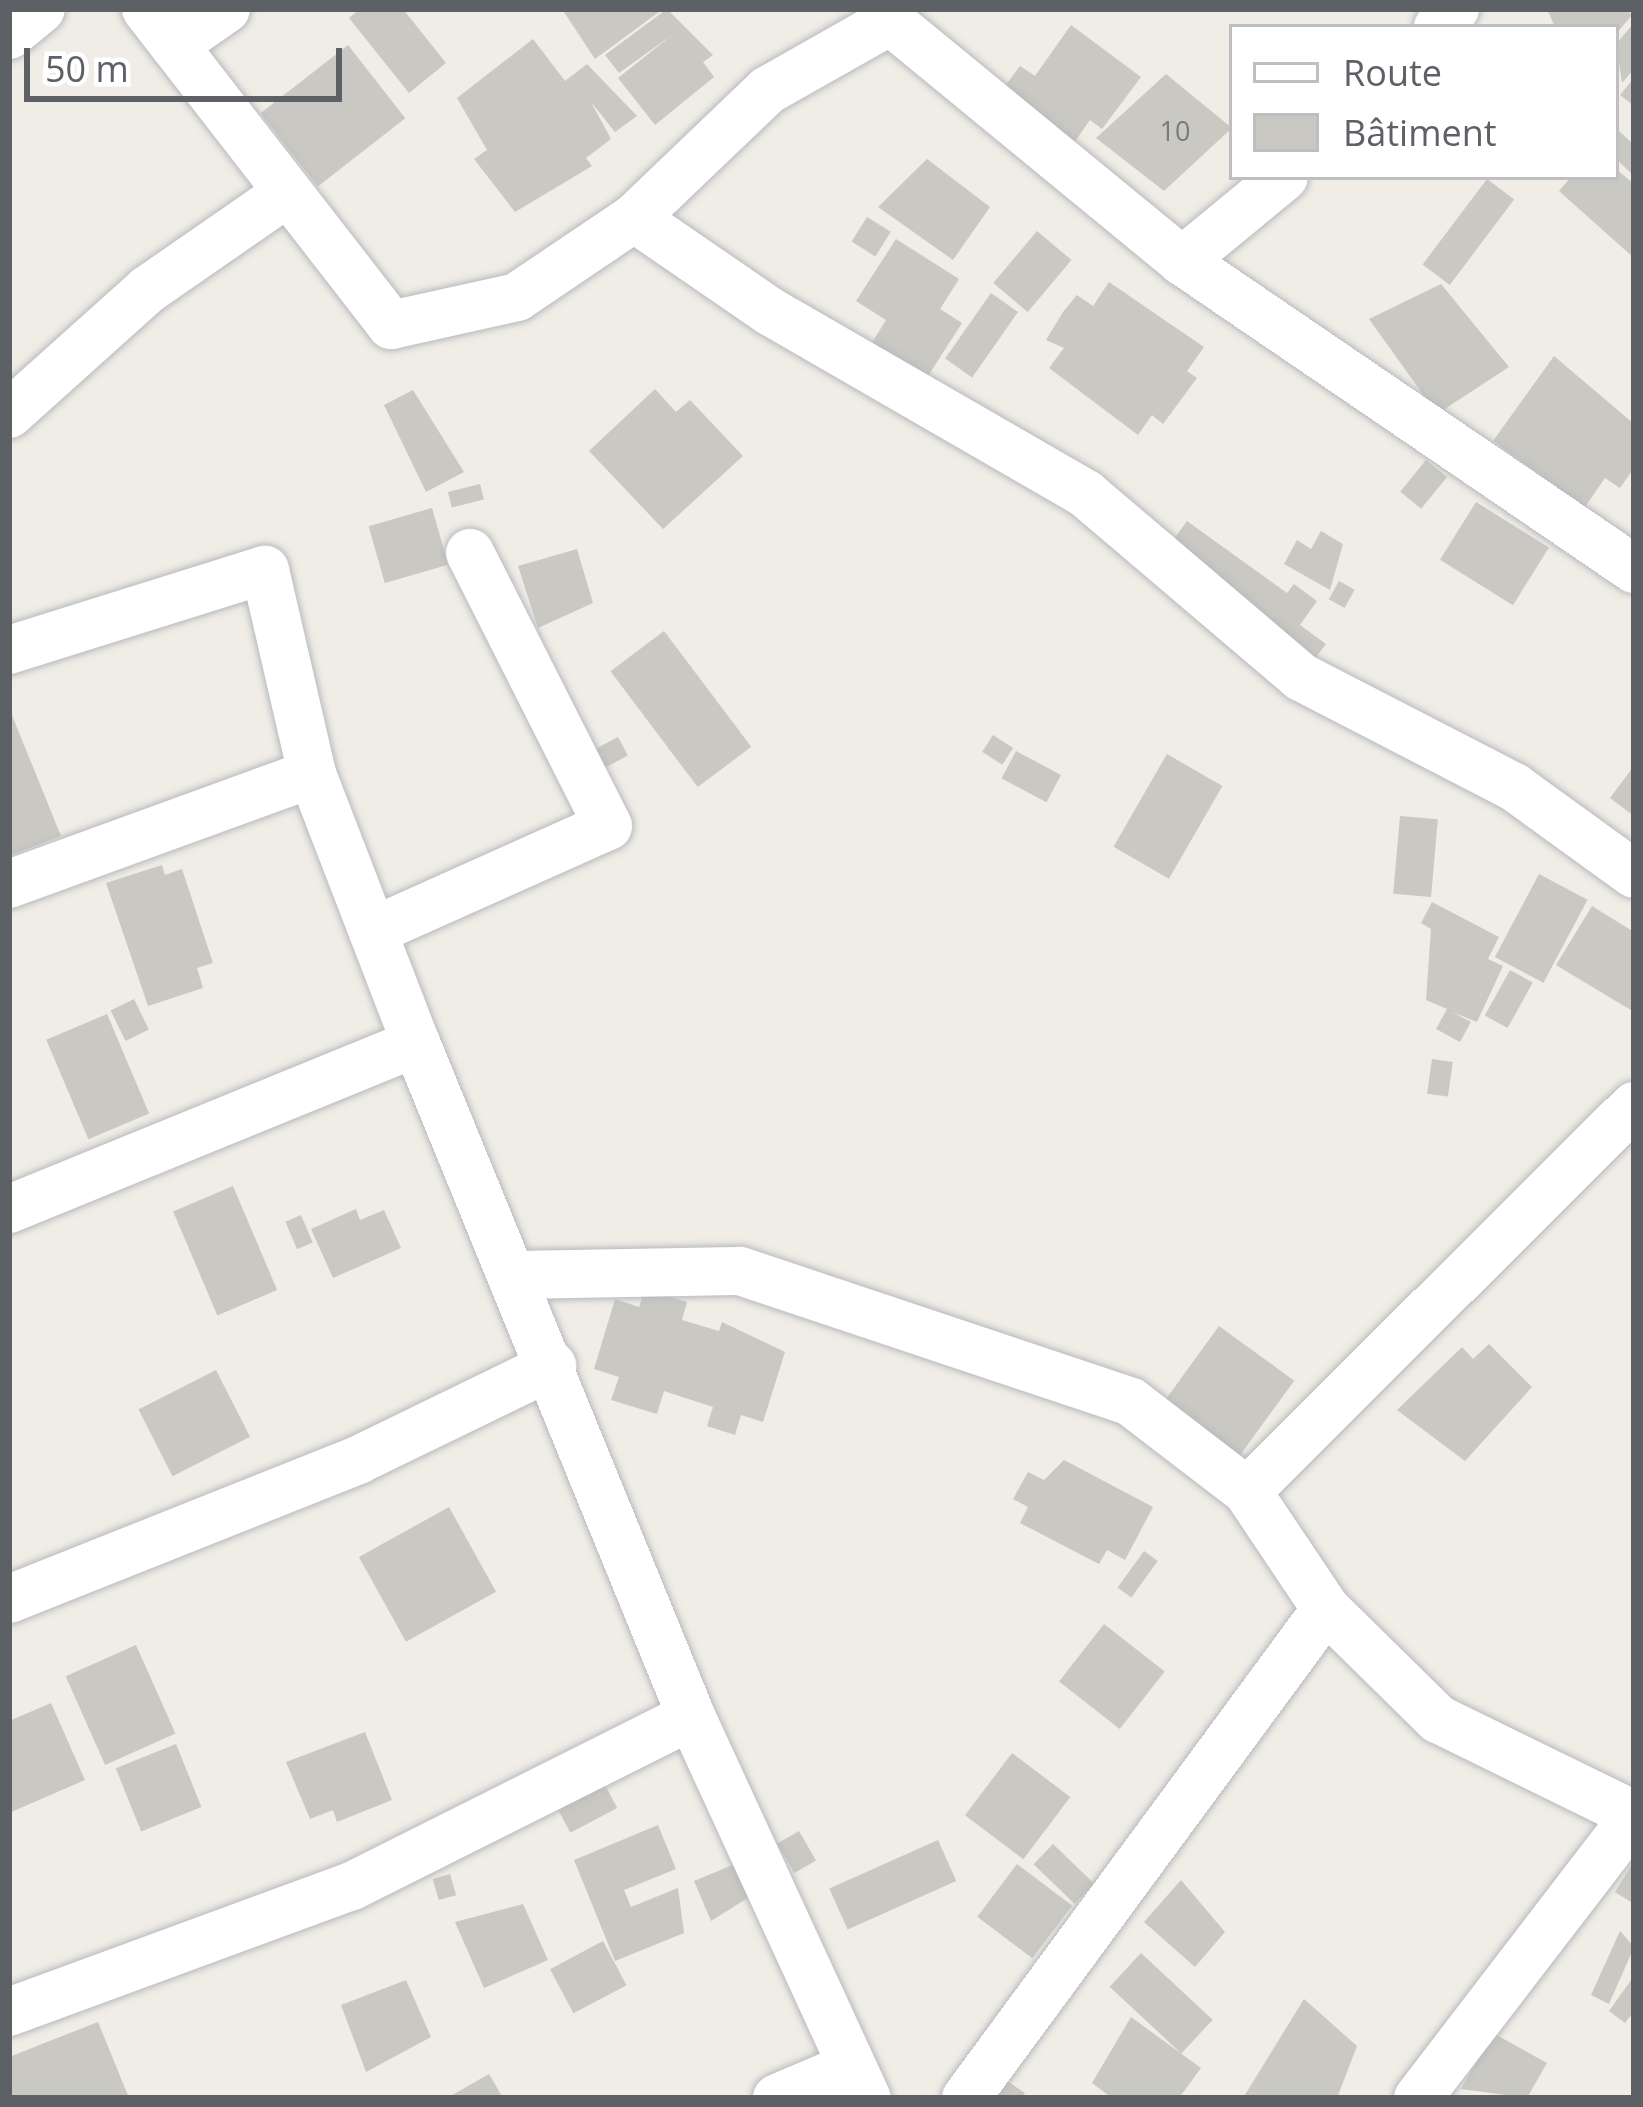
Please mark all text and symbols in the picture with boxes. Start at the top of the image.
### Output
scale bar [30,24,348,98]
legend [1229,24,1619,180]
text: 50 m [45,44,129,93]
text: Route [1343,48,1442,97]
text: Bâtiment [1343,108,1497,157]
house number: 10 [1160,115,1190,147]

